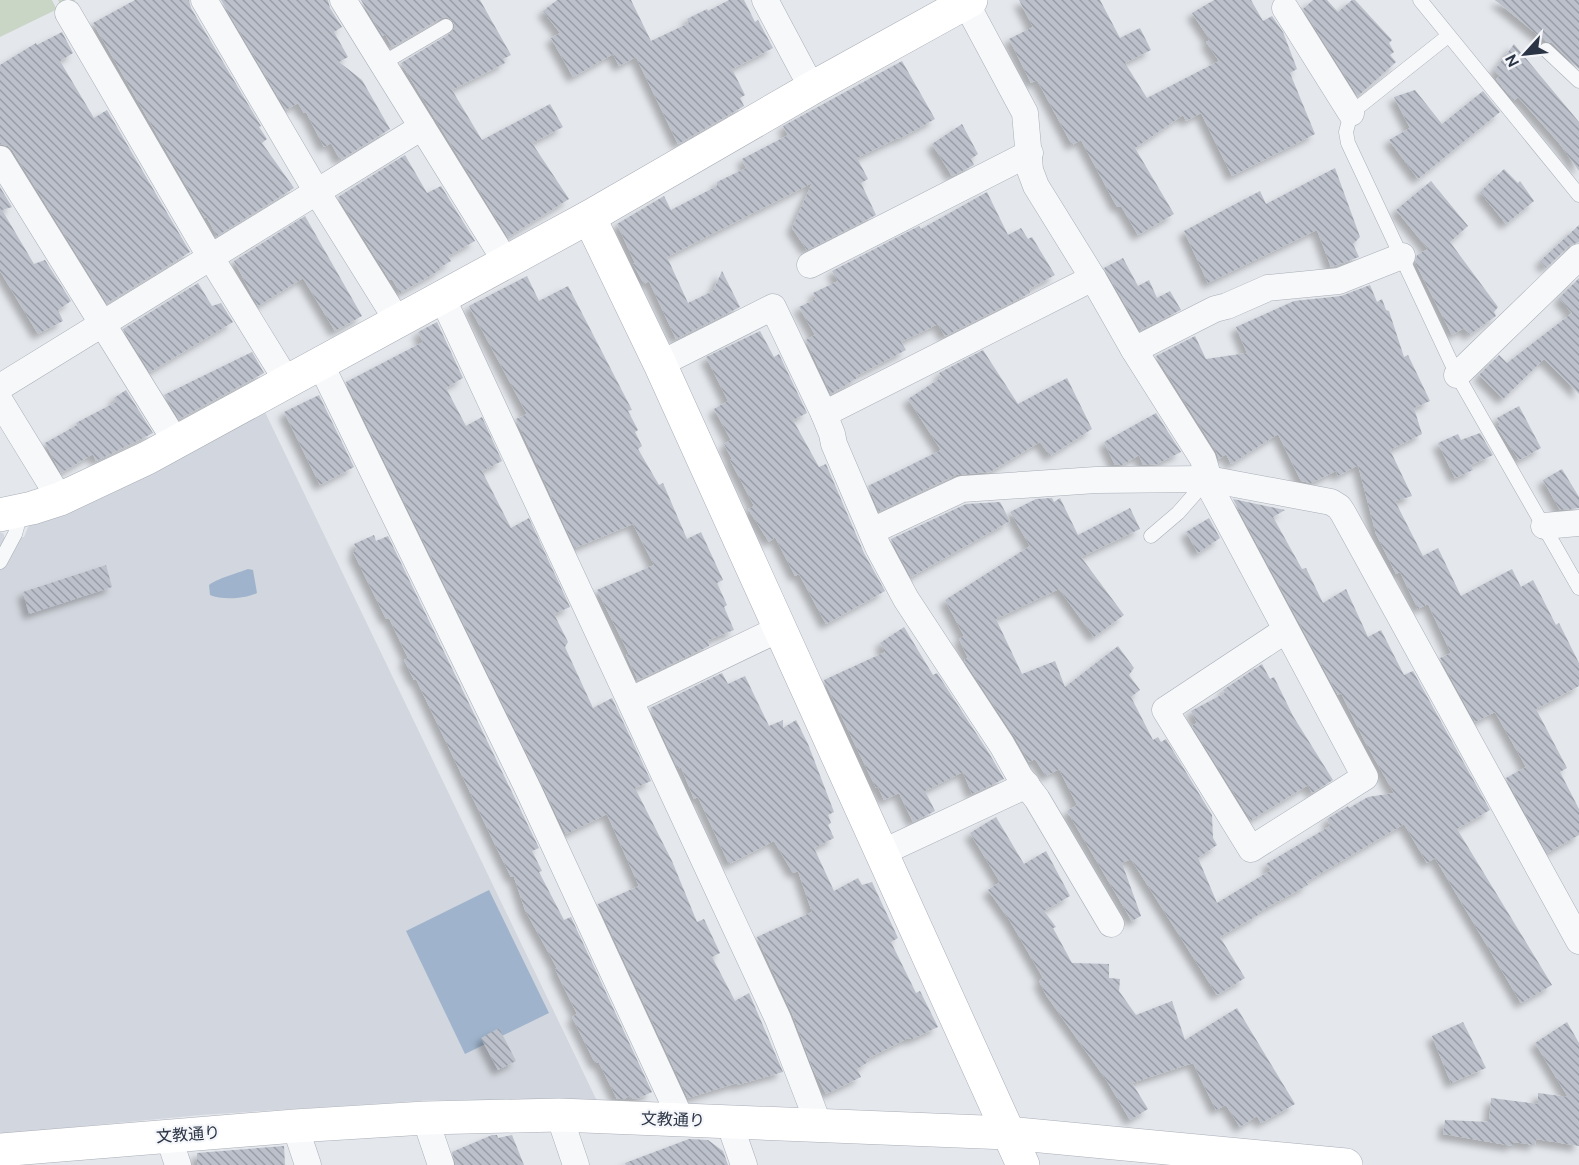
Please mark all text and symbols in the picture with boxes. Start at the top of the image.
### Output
north arrow [1495,24,1555,84]
text: N [1501,51,1522,70]
street label: 文教通り [641,1109,705,1129]
street label: 文教通り [155,1123,221,1145]

